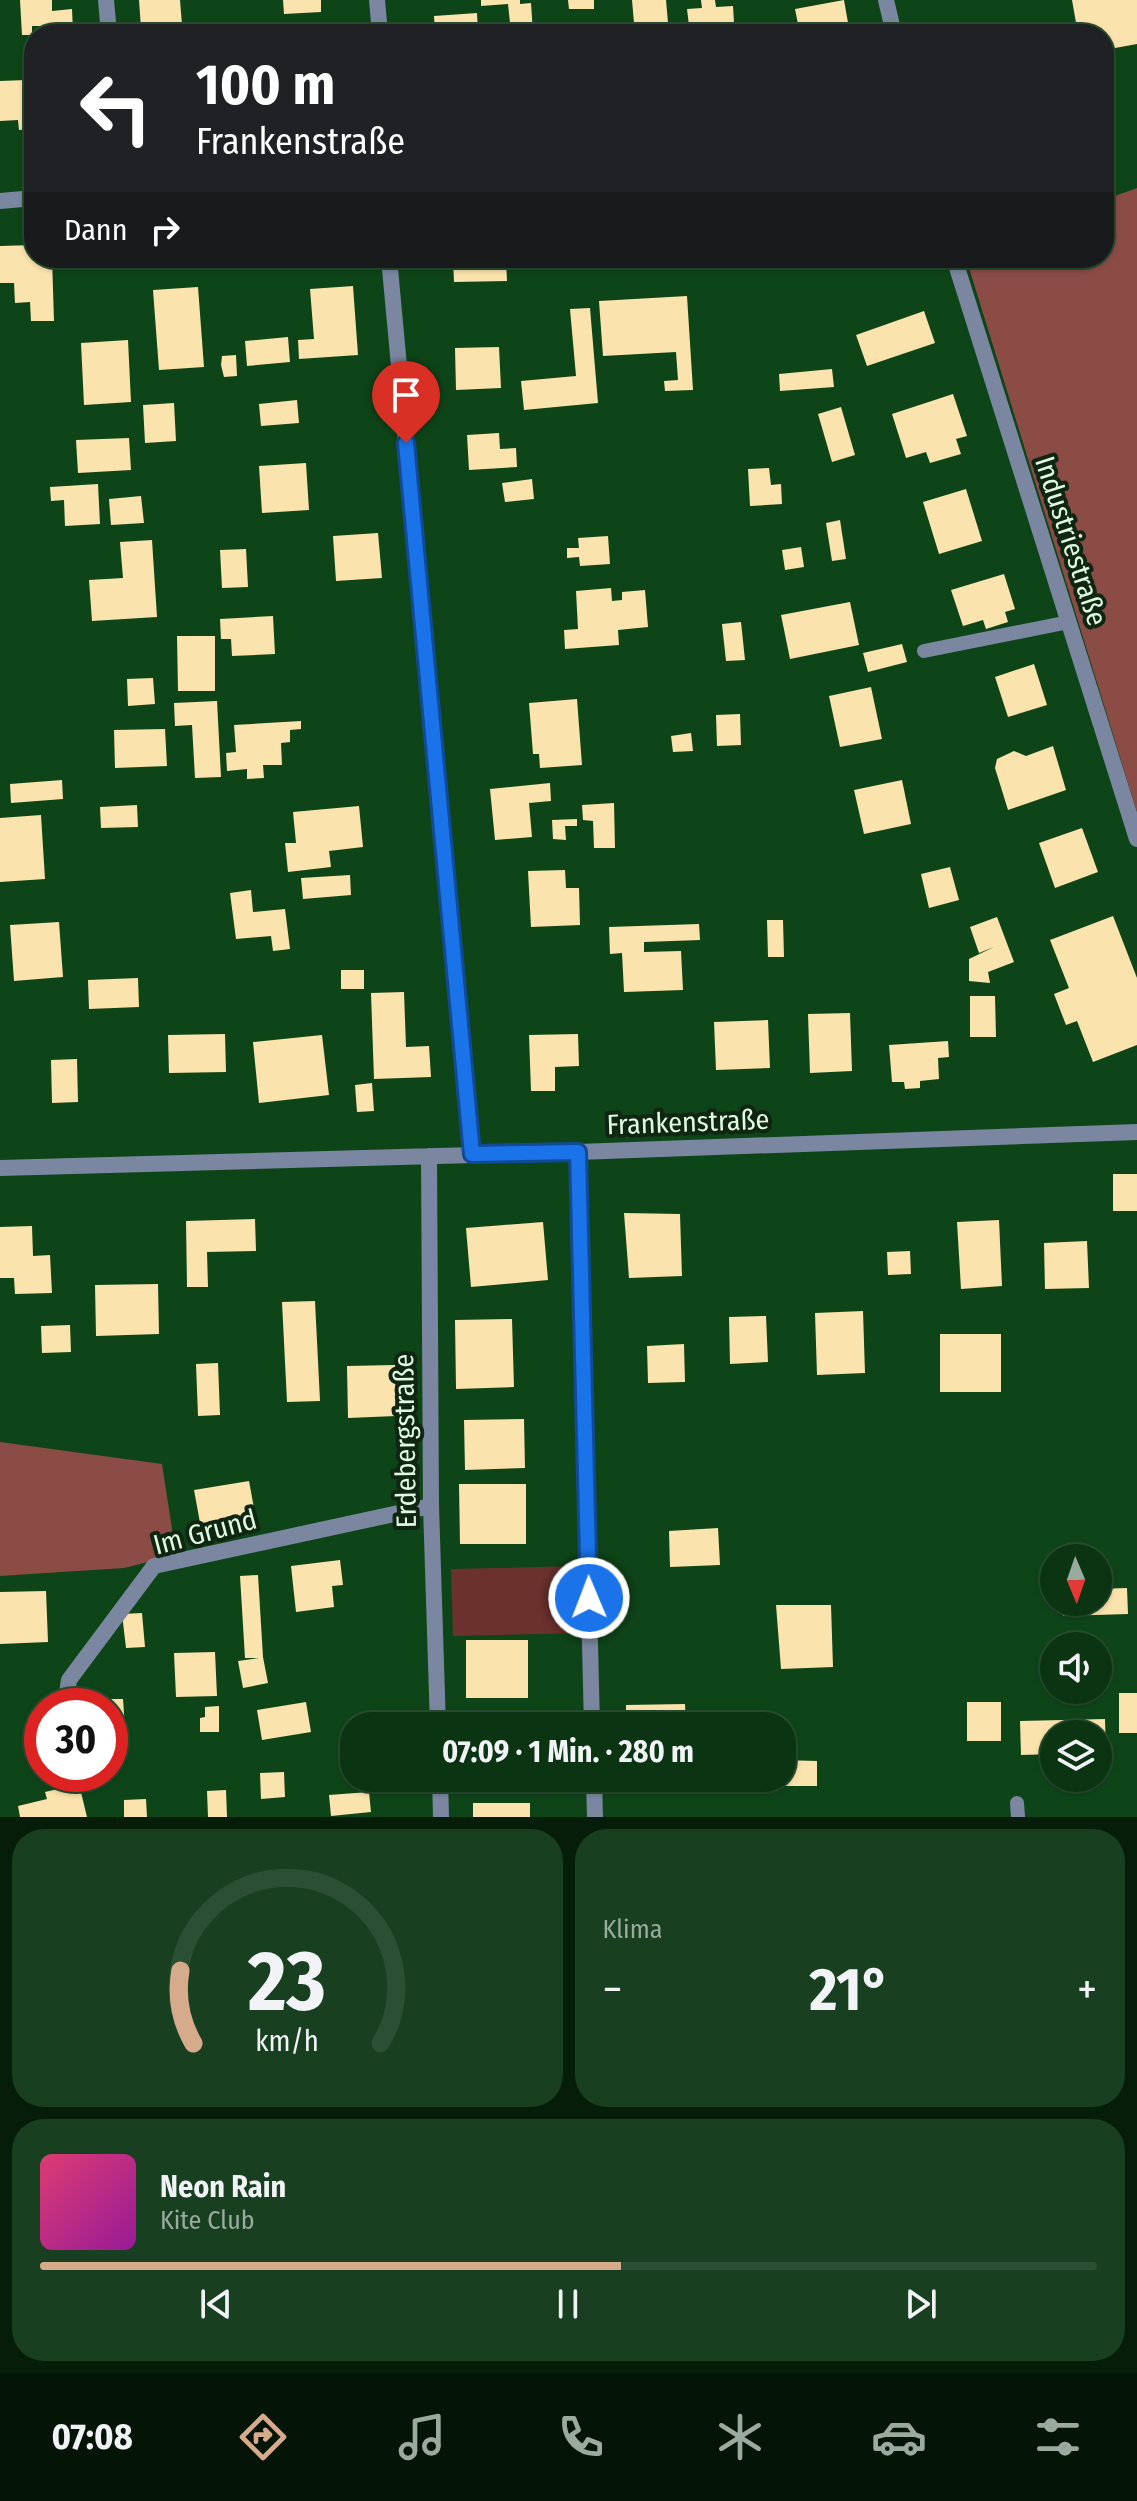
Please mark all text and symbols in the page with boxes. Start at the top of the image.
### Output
text: 100 m [196,52,335,119]
icon: left [64,56,168,160]
text: Frankenstraße [196,120,405,164]
icon: right [143,208,187,252]
text: Dann [64,212,127,248]
pin [372,361,440,443]
icon: arrive [384,373,428,417]
street label: Industriestraße [1028,452,1114,630]
street label: Frankenstraße [606,1103,770,1141]
street label: Erdebergstraße [387,1354,423,1528]
street label: Im Grund [150,1502,260,1562]
north arrow [1040,1544,1112,1616]
map controls [1040,1544,1112,1792]
position arrow [547,1556,631,1640]
button: sound [1040,1632,1112,1704]
speed limit sign: 30 [24,1688,128,1792]
button: layers [1040,1720,1112,1792]
text: 07:09 · 1 Min. · 280 m [442,1734,694,1770]
text: Klima [603,1914,662,1945]
text: 23 [247,1932,326,2032]
text: 21° [810,1954,890,2026]
text: − [603,1963,622,2016]
text: + [1077,1963,1097,2016]
text: km/h [255,2024,319,2059]
text: Neon Rain [160,2169,286,2205]
text: Kite Club [160,2205,255,2236]
icon: previous [194,2282,238,2326]
icon: pause [546,2282,590,2326]
icon: next [899,2282,943,2326]
icon: directions [235,2409,291,2465]
icon: music [394,2409,450,2465]
icon: phone [553,2409,609,2465]
icon: climate [712,2409,768,2465]
icon: car [871,2409,927,2465]
icon: filters [1030,2409,1086,2465]
text: 07:08 [51,2415,133,2459]

